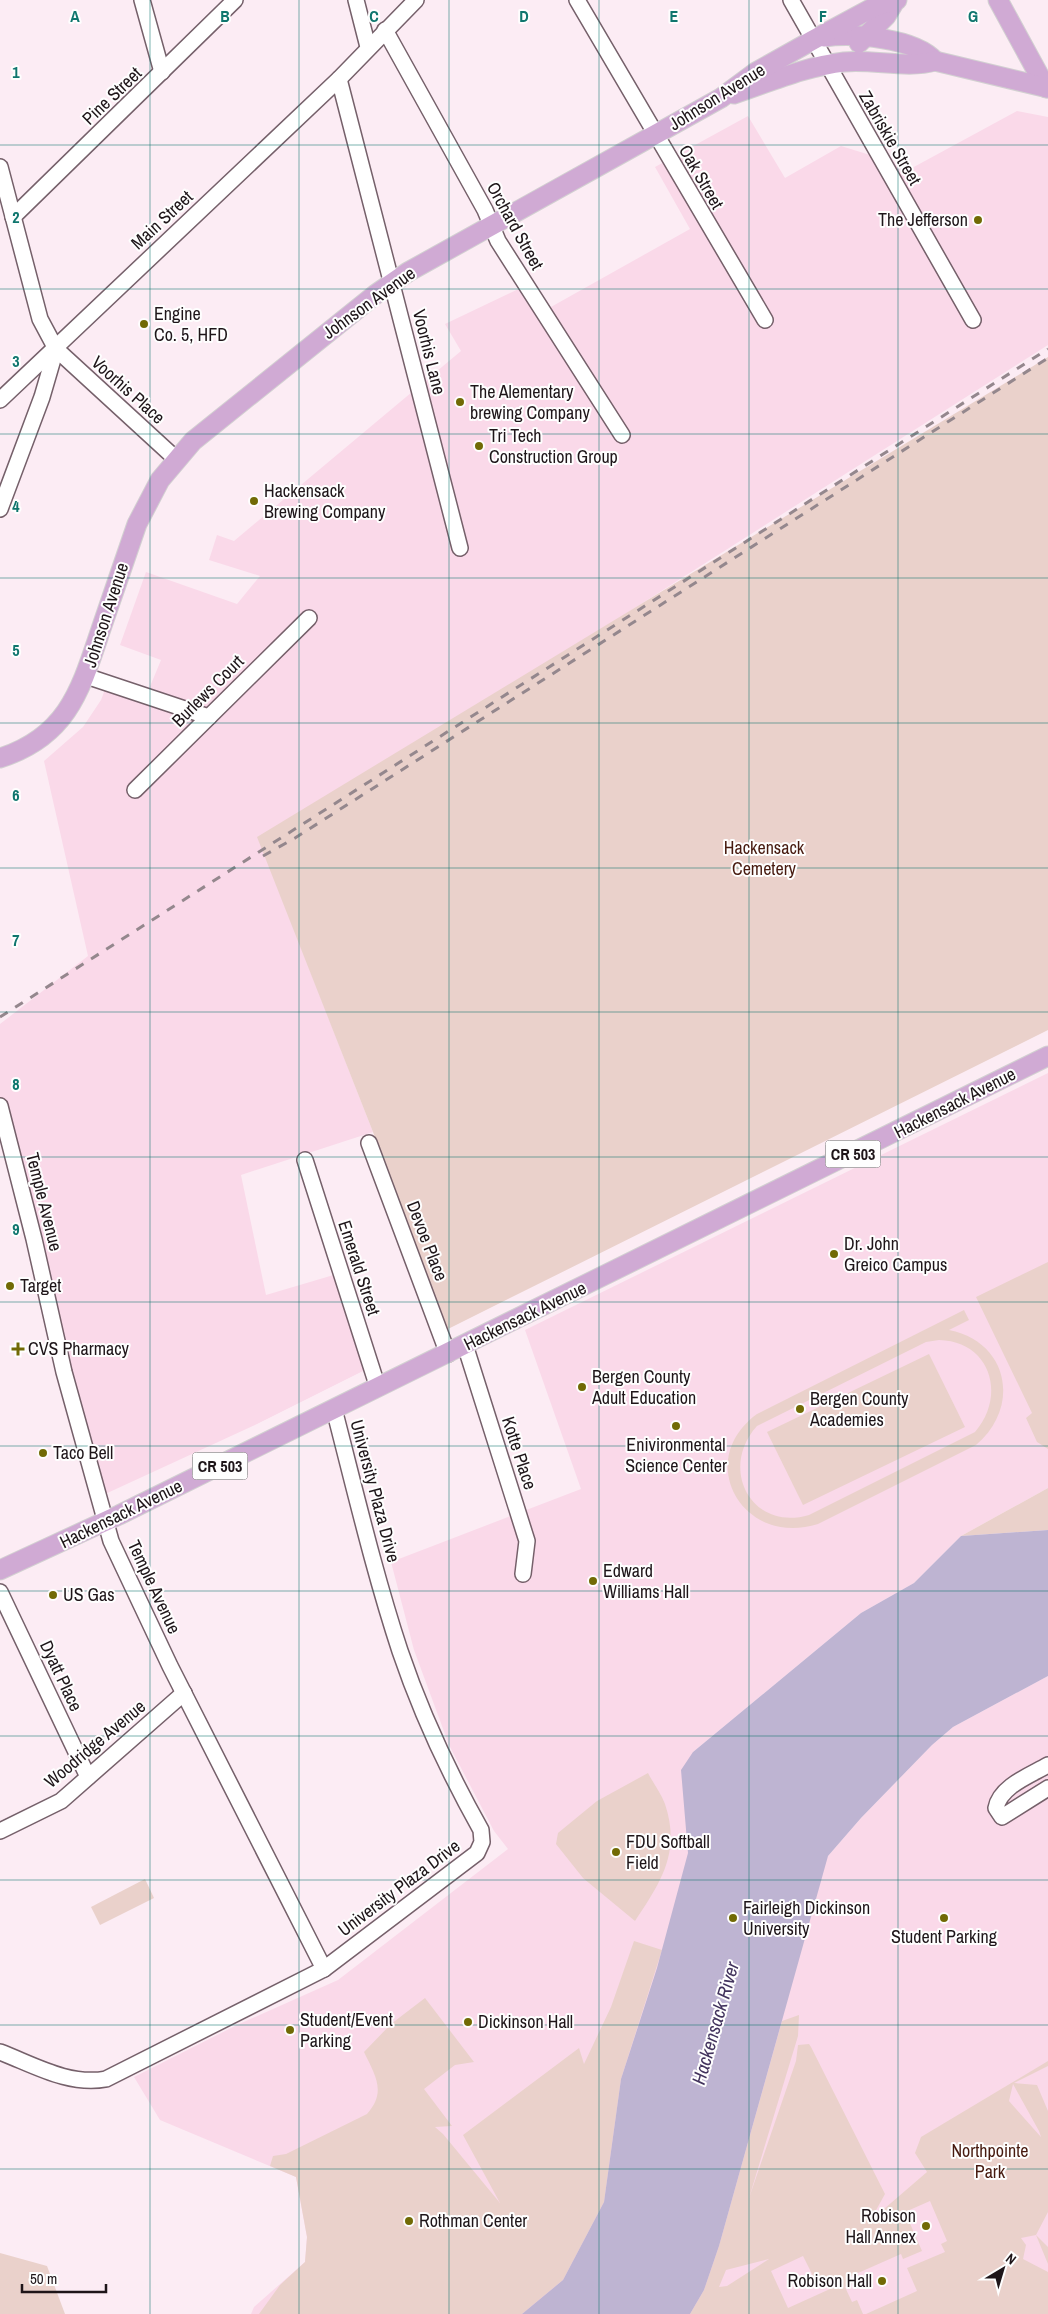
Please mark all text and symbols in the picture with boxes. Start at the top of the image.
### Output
text: A [70,5,80,27]
text: B [220,5,230,27]
text: C [369,5,379,27]
text: D [519,5,529,27]
text: E [670,5,679,27]
text: F [819,5,827,27]
text: G [968,5,978,27]
street label: Johnson Avenue [664,57,770,136]
text: 1 [12,61,20,83]
street label: Pine Street [76,61,147,130]
street label: Zabriskie Street [853,86,928,189]
street label: Oak Street [673,140,730,214]
street label: Orchard Street [481,177,550,274]
street label: Main Street [125,184,198,255]
text: 2 [12,206,20,228]
place label: The Jefferson [878,207,968,232]
marker: The Jefferson [972,214,984,226]
street label: Johnson Avenue [317,260,420,345]
place label: Engine Co. 5, HFD [154,301,228,347]
street label: Voorhis Lane [407,307,452,397]
marker: Engine Co. 5, HFD [138,318,150,330]
text: 3 [12,350,20,372]
street label: Voorhis Place [86,350,171,429]
place label: The Alementary brewing Company [470,379,590,425]
marker: The Alementary brewing Company [454,396,466,408]
place label: Tri Tech Construction Group [489,423,618,469]
marker: Tri Tech Construction Group [473,440,485,452]
place label: Hackensack Brewing Company [264,478,386,524]
text: 4 [12,495,20,517]
marker: Hackensack Brewing Company [248,495,260,507]
street label: Johnson Avenue [77,559,134,670]
text: 5 [12,639,20,661]
street label: Burlews Court [166,649,249,732]
text: 6 [12,784,20,806]
park label: Hackensack Cemetery [724,835,805,881]
text: 7 [12,929,20,951]
street label: Hackensack Avenue [890,1061,1020,1144]
text: 8 [12,1073,20,1095]
road number: CR 503 [826,1140,880,1168]
street label: Temple Avenue [20,1150,69,1254]
street label: Devoe Place [401,1197,454,1284]
street label: Emerald Street [332,1217,387,1319]
text: 9 [12,1218,20,1240]
place label: Dr. John Greico Campus [844,1231,947,1277]
marker: Dr. John Greico Campus [828,1248,840,1260]
place label: Target [20,1273,61,1298]
street label: Hackensack Avenue [459,1275,590,1356]
marker: Target [4,1280,16,1292]
place label: CVS Pharmacy [28,1336,130,1361]
marker: CVS Pharmacy [12,1343,24,1355]
place label: Bergen County Adult Education [591,1364,696,1410]
marker: Bergen County Adult Education [576,1381,588,1393]
place label: Bergen County Academies [809,1386,909,1432]
marker: Bergen County Academies [794,1403,806,1415]
street label: Kotte Place [496,1413,543,1493]
street label: University Plaza Drive [344,1417,407,1565]
marker: Enivironmental Science Center [670,1420,682,1432]
place label: Enivironmental Science Center [625,1432,727,1478]
place label: Taco Bell [53,1440,113,1465]
marker: Taco Bell [37,1447,49,1459]
road number: CR 503 [192,1452,248,1480]
street label: Hackensack Avenue [55,1473,186,1554]
street label: Temple Avenue [122,1536,187,1638]
place label: Edward Williams Hall [603,1558,689,1604]
marker: Edward Williams Hall [587,1575,599,1587]
place label: US Gas [63,1582,115,1607]
marker: US Gas [47,1589,59,1601]
street label: Dyatt Place [34,1636,89,1715]
street label: Woodridge Avenue [39,1694,151,1793]
place label: FDU Softball Field [626,1829,710,1875]
street label: University Plaza Drive [333,1833,465,1942]
marker: FDU Softball Field [610,1846,622,1858]
place label: Fairleigh Dickinson University [743,1895,870,1941]
marker: Fairleigh Dickinson University [727,1912,739,1924]
marker: Student Parking [938,1912,950,1924]
place label: Student Parking [891,1924,998,1949]
water label: Hackensack River [685,1958,745,2087]
place label: Student/Event Parking [300,2007,393,2053]
place label: Dickinson Hall [478,2009,573,2034]
marker: Dickinson Hall [462,2016,474,2028]
marker: Student/Event Parking [284,2024,296,2036]
park label: Northpointe Park [951,2138,1029,2184]
place label: Robison Hall Annex [845,2203,917,2249]
place label: Rothman Center [419,2208,527,2233]
marker: Rothman Center [403,2215,415,2227]
marker: Robison Hall Annex [920,2220,932,2232]
north arrow [978,2244,1028,2294]
text: N [1002,2249,1020,2268]
scale bar [22,2262,106,2294]
text: 50 m [30,2268,57,2289]
place label: Robison Hall [788,2268,872,2293]
marker: Robison Hall [876,2275,888,2287]

